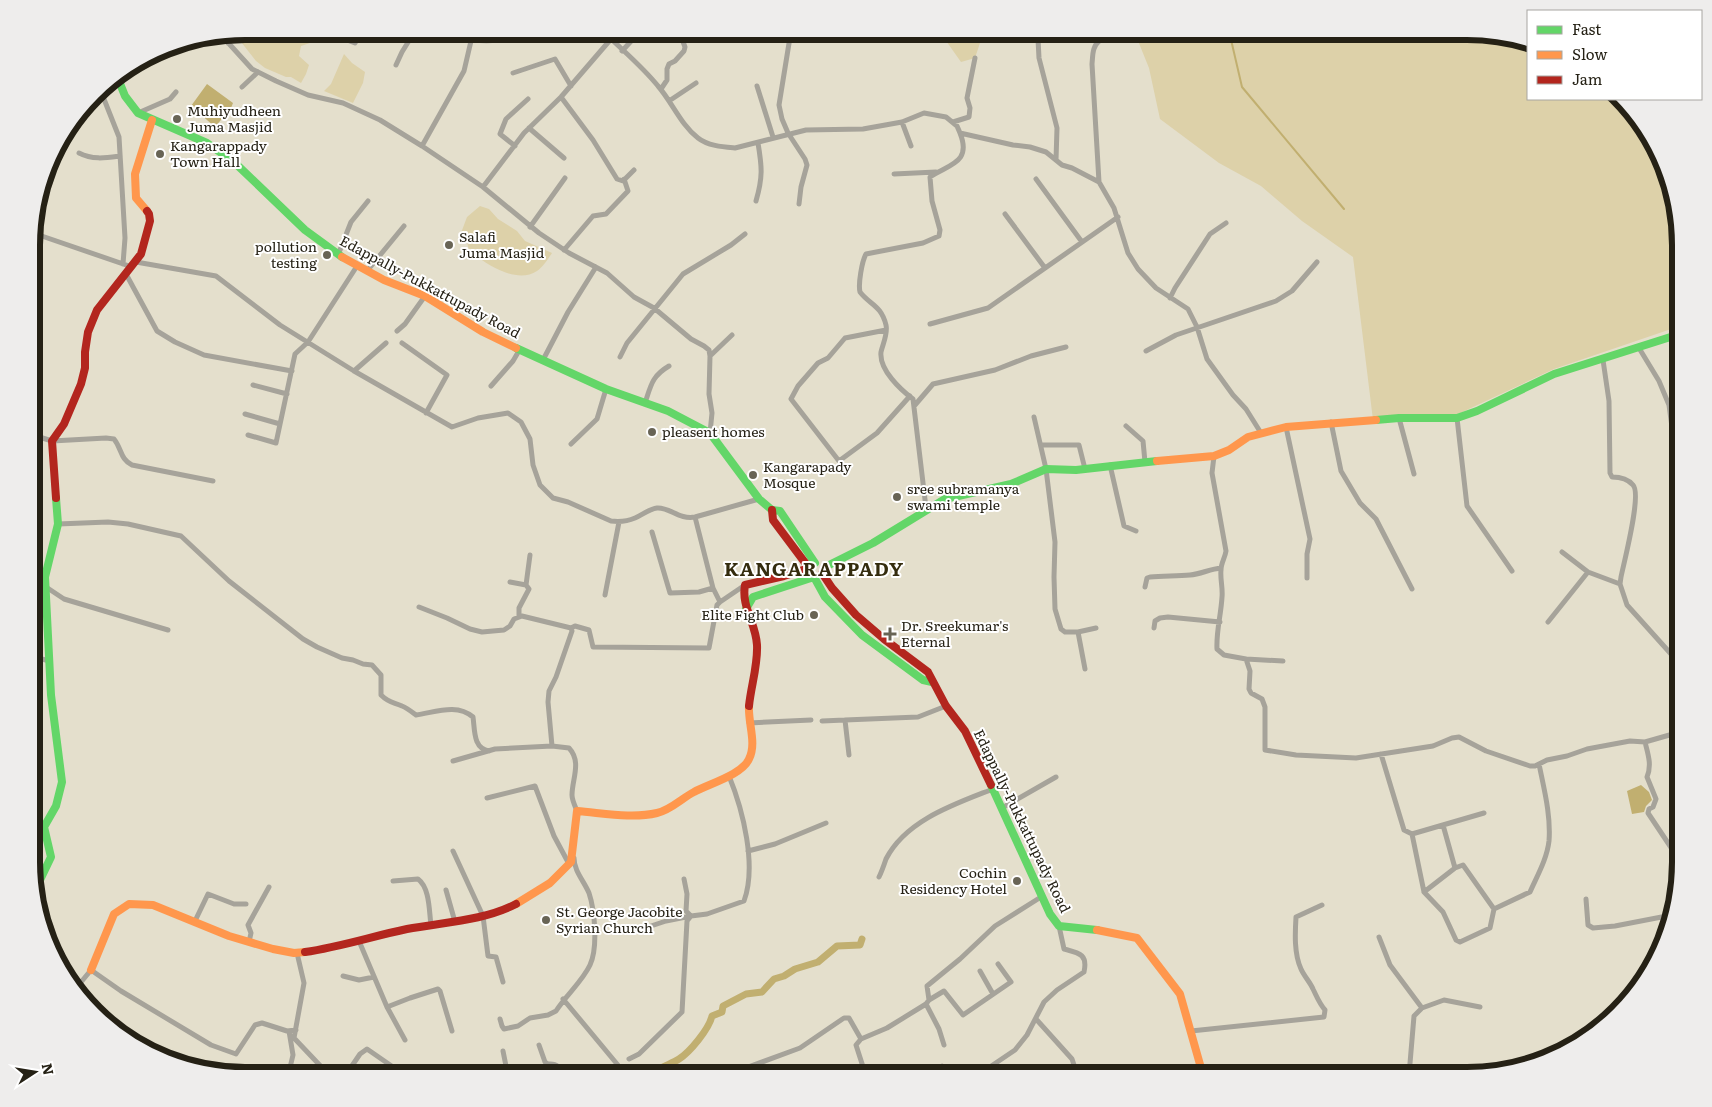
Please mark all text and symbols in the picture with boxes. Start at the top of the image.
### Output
legend [1527,10,1702,100]
text: Fast [1572,17,1601,40]
text: Slow [1572,42,1607,65]
text: Jam [1572,67,1603,90]
place label: Muhiyudheen Juma Masjid [187,100,281,136]
marker: Muhiyudheen Juma Masjid [171,113,183,125]
place label: Kangarappady Town Hall [170,135,268,171]
marker: Kangarappady Town Hall [154,148,166,160]
place label: Salafi Juma Masjid [459,226,545,262]
street label: Edappally-Pukkattupady Road [337,230,525,343]
place label: pollution testing [255,236,317,272]
marker: Salafi Juma Masjid [443,239,455,251]
marker: pollution testing [321,249,333,261]
place label: pleasent homes [662,421,765,441]
marker: pleasent homes [646,426,658,438]
place label: Kangarapady Mosque [763,456,852,492]
marker: Kangarapady Mosque [747,469,759,481]
place label: sree subramanya swami temple [907,478,1020,514]
marker: sree subramanya swami temple [891,491,903,503]
district label: KANGARAPPADY [724,554,904,582]
place label: Elite Fight Club [701,604,804,624]
marker: Elite Fight Club [808,609,820,621]
place label: Dr. Sreekumar's Eternal [901,615,1008,651]
marker: Dr. Sreekumar's Eternal [883,627,897,641]
street label: Edappally-Pukkattupady Road [970,725,1076,916]
place label: Cochin Residency Hotel [900,862,1007,898]
marker: Cochin Residency Hotel [1011,875,1023,887]
place label: St. George Jacobite Syrian Church [556,901,682,937]
marker: St. George Jacobite Syrian Church [540,914,552,926]
north arrow [10,1047,60,1097]
text: N [38,1061,60,1077]

